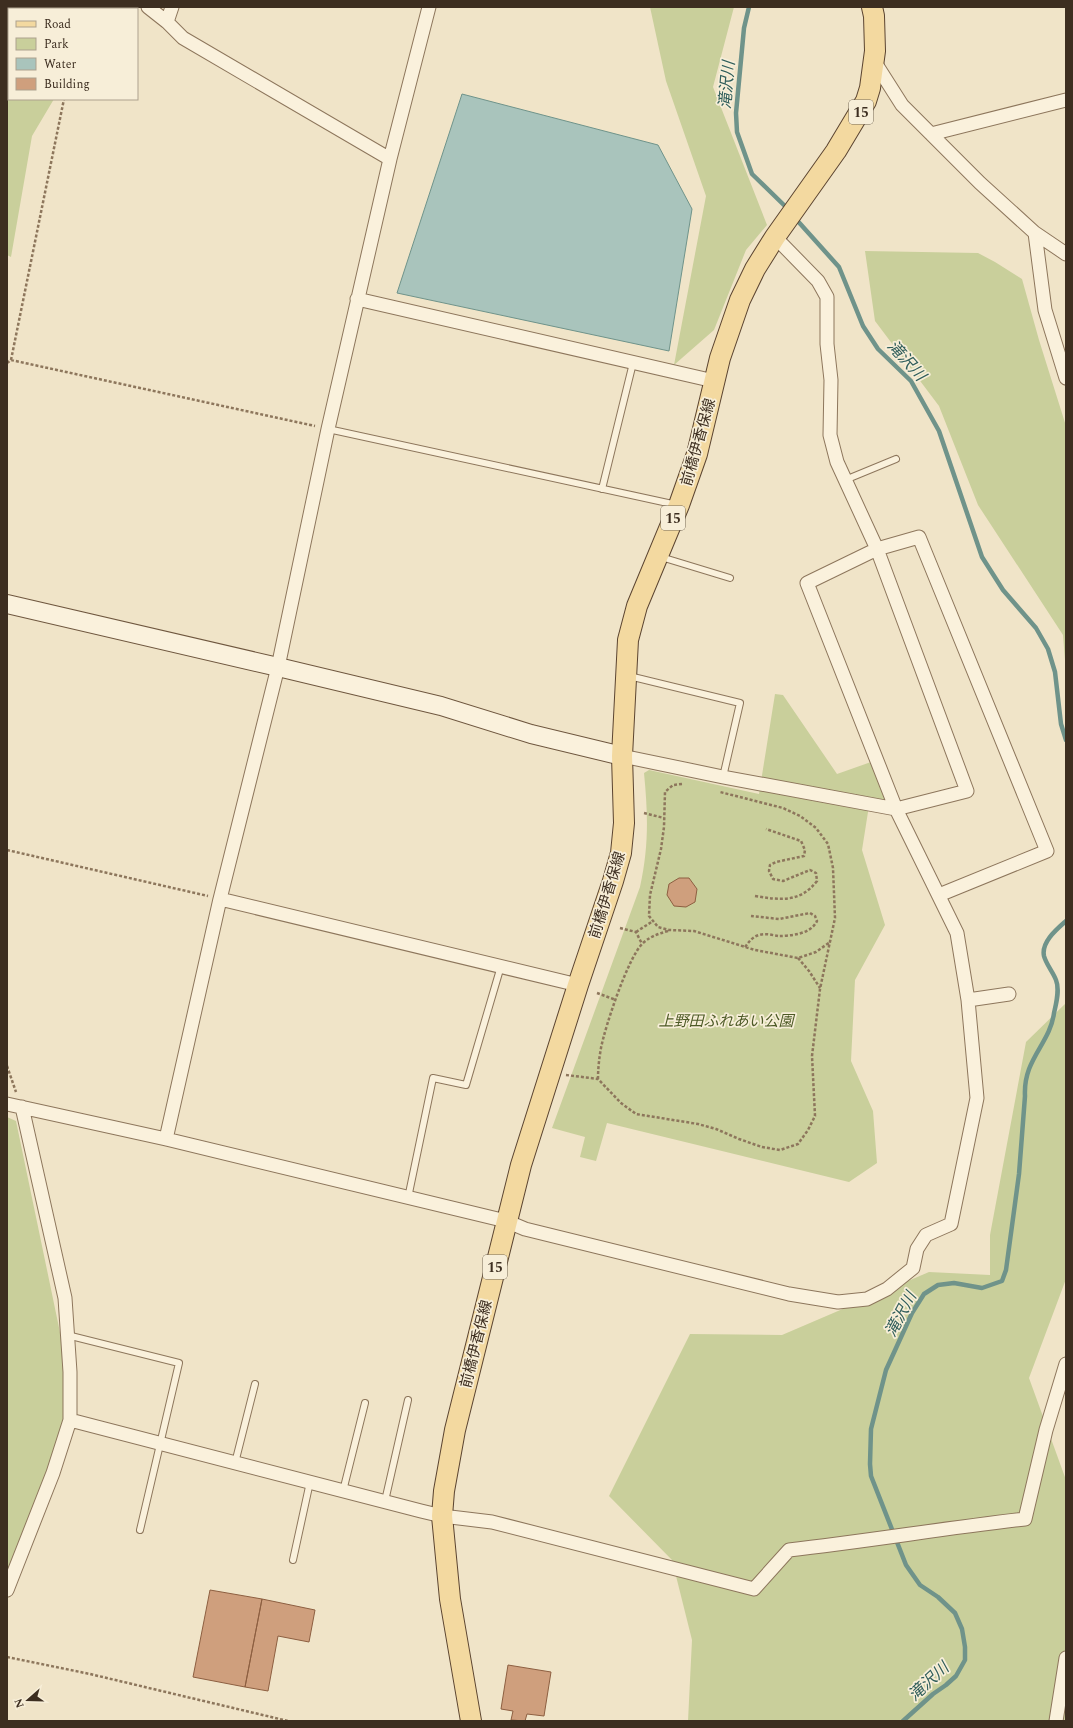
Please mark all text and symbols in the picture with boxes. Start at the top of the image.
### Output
legend [8,8,138,100]
text: Road [44,15,71,34]
text: Park [44,35,69,54]
text: Water [44,55,76,74]
water label: 滝沢川 [713,58,741,110]
text: Building [44,75,90,94]
road number: 15 [849,100,873,124]
water label: 滝沢川 [881,335,933,388]
street label: 前橋伊香保線 [675,396,722,489]
road number: 15 [661,506,685,530]
street label: 前橋伊香保線 [583,849,632,942]
park label: 上野田ふれあい公園 [658,1010,795,1033]
road number: 15 [483,1255,507,1279]
water label: 滝沢川 [879,1286,924,1341]
street label: 前橋伊香保線 [454,1298,499,1391]
water label: 滝沢川 [903,1655,956,1707]
north arrow [8,1680,48,1720]
text: N [10,1696,29,1710]

